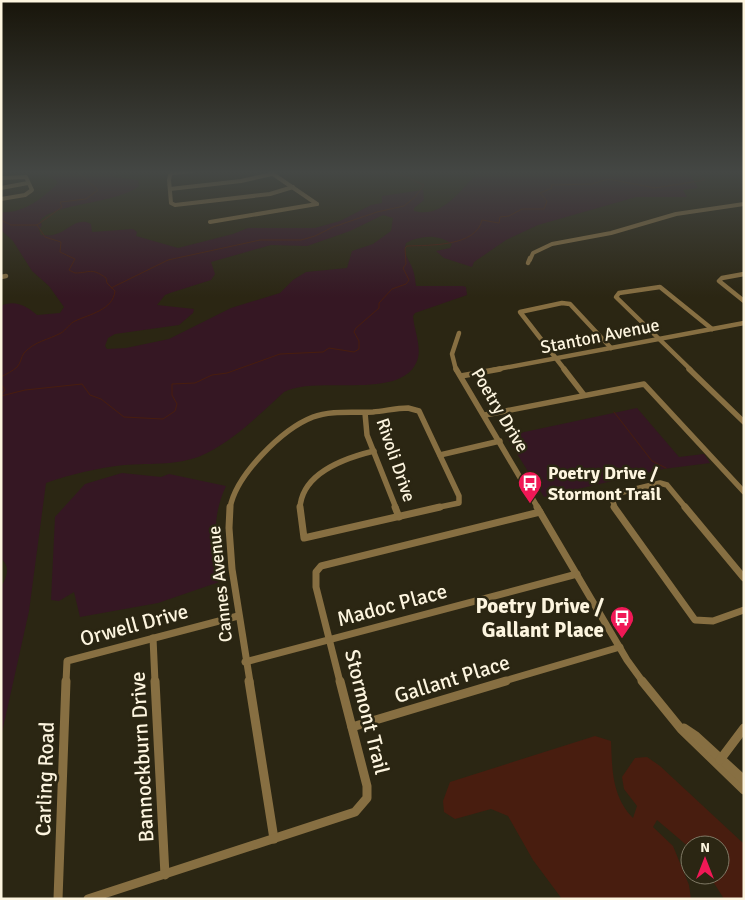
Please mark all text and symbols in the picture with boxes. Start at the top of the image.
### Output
street label: Stanton Avenue [539,314,661,358]
street label: Poetry Drive [466,364,534,456]
street label: Rivoli Drive [371,415,421,505]
place label: Poetry Drive / Stormont Trail [548,462,662,505]
bus stop icon: Poetry Drive / Stormont Trail [517,470,543,504]
street label: Cannes Avenue [203,525,237,643]
street label: Madoc Place [334,578,450,632]
place label: Poetry Drive / Gallant Place [475,593,605,643]
street label: Orwell Drive [77,598,191,652]
bus stop icon: Poetry Drive / Gallant Place [609,605,635,639]
street label: Stormont Trail [339,647,395,777]
street label: Gallant Place [391,649,513,709]
street label: Bannockburn Drive [125,671,159,843]
street label: Carling Road [30,721,60,837]
north arrow [680,835,730,885]
text: N [700,839,710,856]

